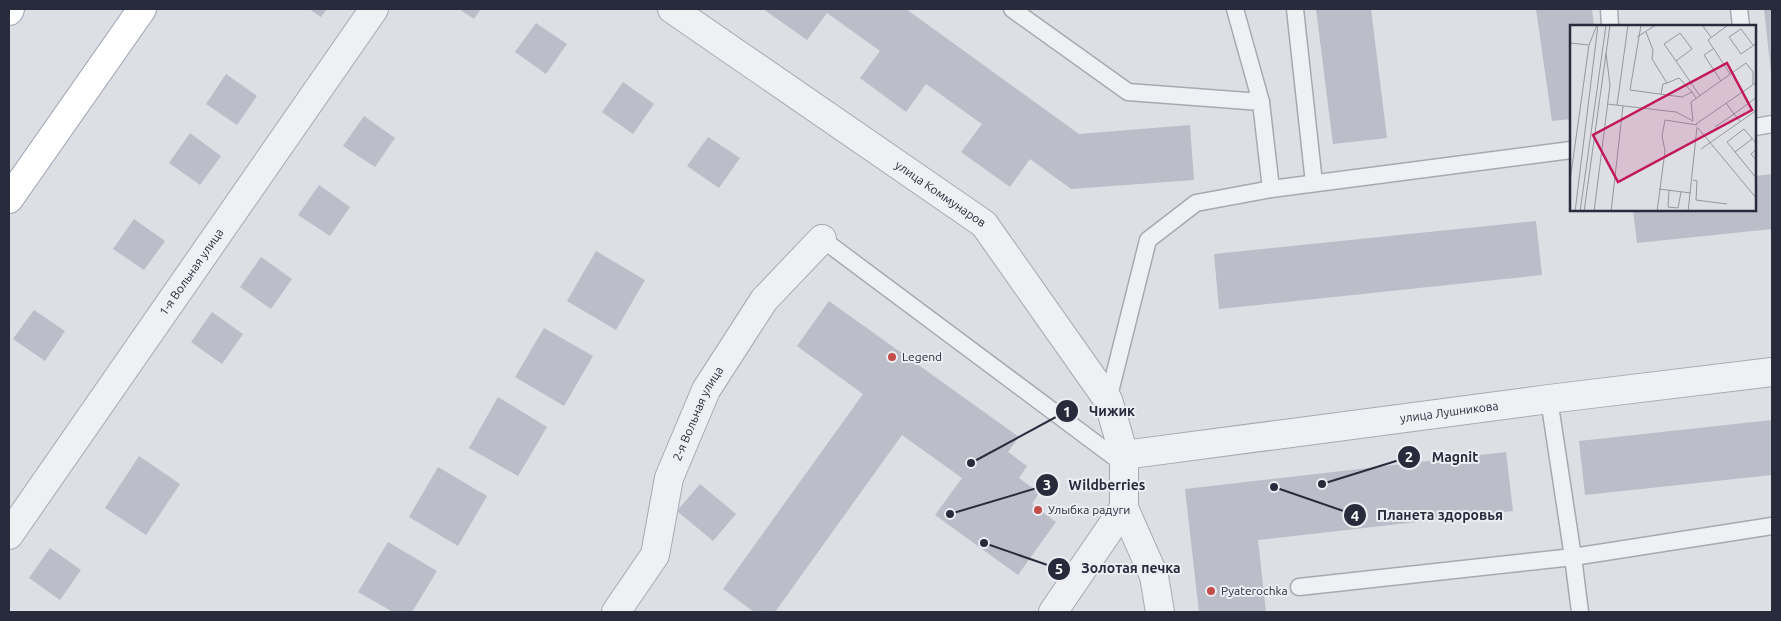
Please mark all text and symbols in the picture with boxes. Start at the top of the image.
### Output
inset map [1570,25,1756,211]
street label: улица Коммунаров [893,158,988,229]
street label: 1-я Вольная улица [156,226,226,318]
place label: Legend [902,350,942,363]
marker: Legend [886,351,898,363]
street label: 2-я Вольная улица [670,364,725,463]
callout: Чижик [1054,397,1145,426]
street label: улица Лушникова [1399,399,1499,425]
text: 1 [1063,403,1071,420]
text: Чижик [1089,403,1135,419]
callout: Magnit [1397,442,1488,471]
text: 2 [1405,448,1413,465]
text: Magnit [1432,449,1478,465]
callout: Wildberries [1034,470,1156,499]
text: 3 [1043,476,1051,493]
text: Wildberries [1069,477,1146,493]
callout: Планета здоровья [1342,501,1513,530]
place label: Улыбка радуги [1048,503,1130,516]
marker: Улыбка радуги [1032,504,1044,516]
text: 4 [1351,507,1359,524]
text: Планета здоровья [1377,507,1503,523]
callout: Золотая печка [1047,554,1191,583]
text: 5 [1055,560,1063,577]
text: Золотая печка [1081,560,1181,576]
place label: Pyaterochka [1221,584,1288,597]
marker: Pyaterochka [1205,585,1217,597]

